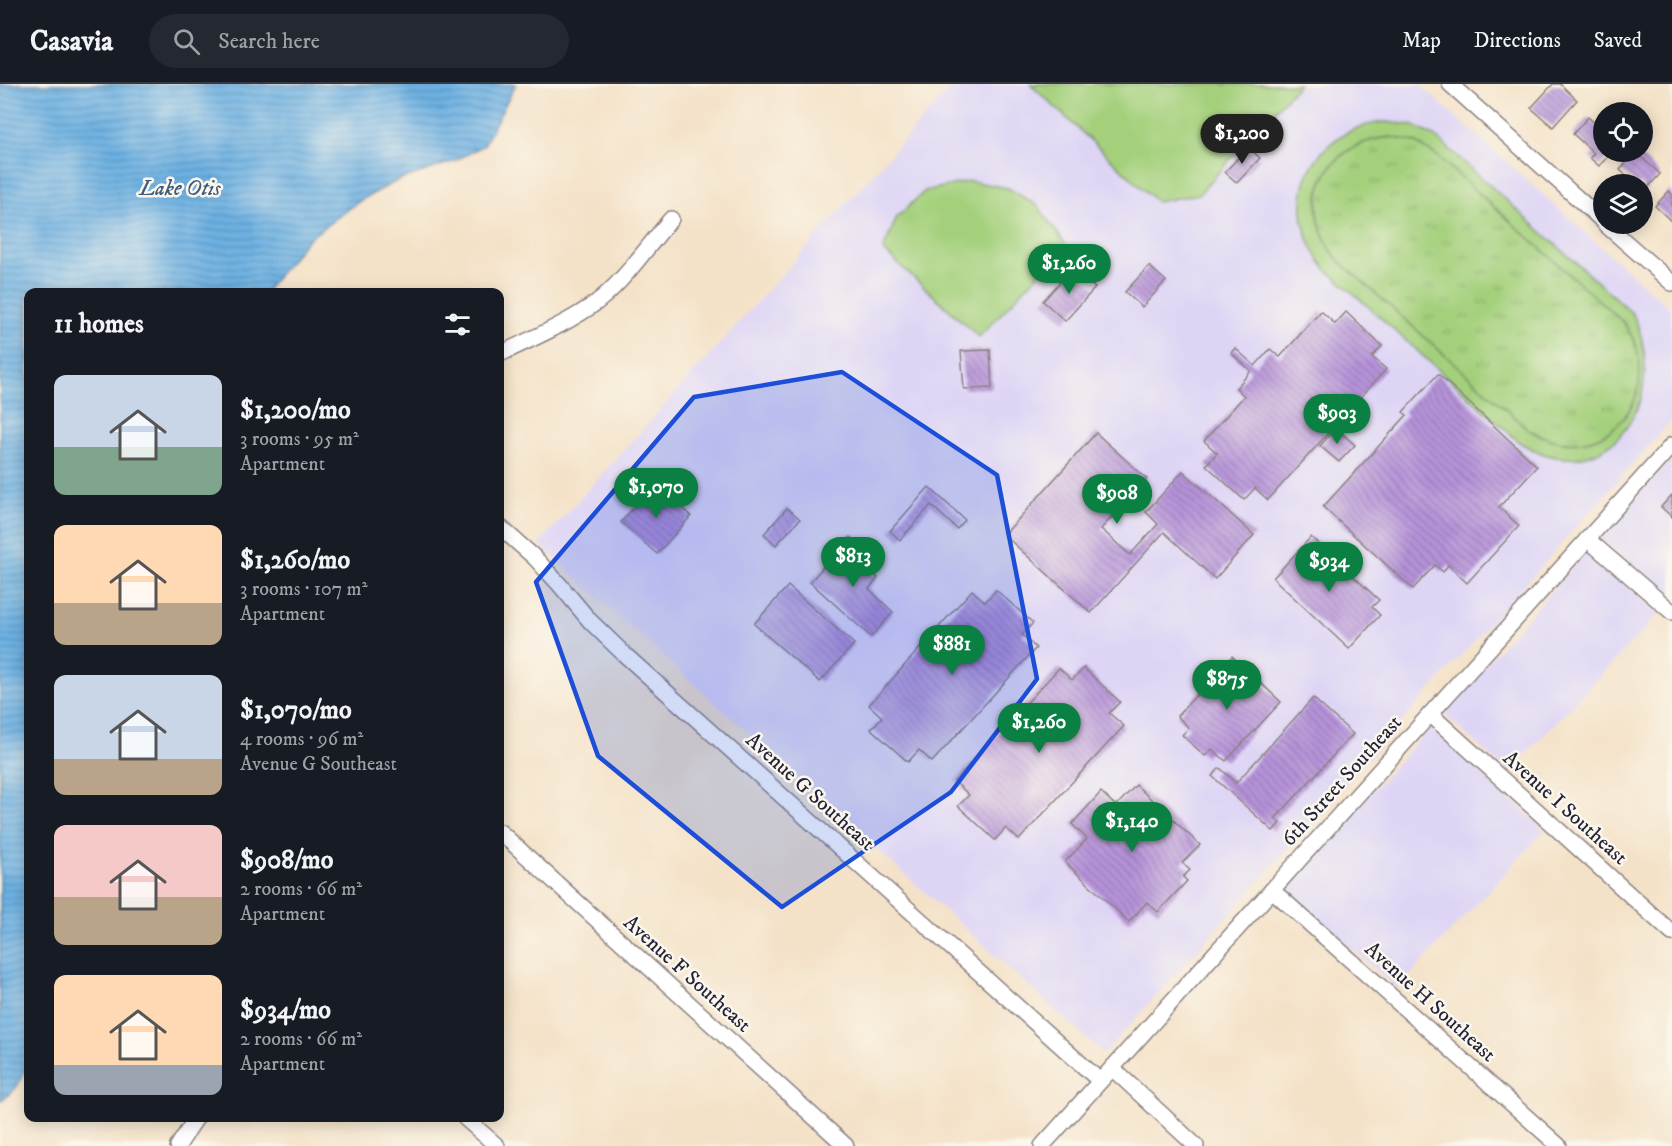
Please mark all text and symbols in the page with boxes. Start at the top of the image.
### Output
search box [149,14,569,68]
text: Casavia [30,24,113,59]
icon: search [170,25,203,58]
text: Search here [218,28,320,55]
text: Map [1402,28,1441,54]
text: Directions [1474,28,1561,54]
text: Saved [1594,28,1642,54]
map controls [1593,102,1653,234]
button: locate [1593,102,1653,162]
pin: $1,200 [1193,114,1291,165]
text: $1,200 [1215,121,1270,146]
button: layers [1593,174,1653,234]
water label: Lake Otis [137,175,222,202]
pin: $1,260 [1020,244,1118,295]
text: $1,260 [1042,251,1096,276]
text: 11 homes [54,308,144,341]
icon: filters [441,308,474,341]
text: $1,200/mo [240,394,351,427]
pin: $903 [1301,394,1373,445]
icon: home [102,399,174,471]
text: $903 [1317,401,1357,426]
text: 3 rooms · 95 m² [240,427,359,452]
text: Apartment [240,452,325,477]
pin: $1,070 [607,468,705,519]
pin: $908 [1081,474,1153,525]
text: $1,070 [628,475,684,500]
text: $908 [1096,481,1138,506]
pin: $813 [817,537,889,588]
pin: $934 [1293,542,1365,593]
text: $1,260/mo [240,544,350,577]
text: $813 [835,544,871,569]
icon: home [102,549,174,621]
text: $934 [1309,549,1349,574]
text: 3 rooms · 107 m² [240,577,368,602]
text: Apartment [240,602,325,627]
pin: $881 [916,625,988,676]
text: $881 [933,632,971,657]
pin: $875 [1191,660,1263,711]
text: $875 [1206,667,1248,692]
text: $1,070/mo [240,694,352,727]
icon: home [102,699,174,771]
pin: $1,260 [990,703,1088,754]
text: $1,260 [1012,710,1066,735]
street label: 6th Street Southeast [1276,710,1408,852]
text: 4 rooms · 96 m² [240,727,363,752]
street label: Avenue G Southeast [740,727,880,857]
street label: Avenue I Southeast [1497,745,1633,871]
text: Avenue G Southeast [240,752,397,777]
pin: $1,140 [1083,802,1181,853]
text: $1,140 [1105,809,1159,834]
text: $908/mo [240,844,333,877]
icon: home [102,849,174,921]
text: 2 rooms · 66 m² [240,877,362,902]
text: Apartment [240,902,325,927]
street label: Avenue F Southeast [618,910,756,1038]
street label: Avenue H Southeast [1359,936,1501,1068]
text: $934/mo [240,994,331,1027]
icon: home [102,999,174,1071]
text: 2 rooms · 66 m² [240,1027,362,1052]
text: Apartment [240,1052,325,1077]

